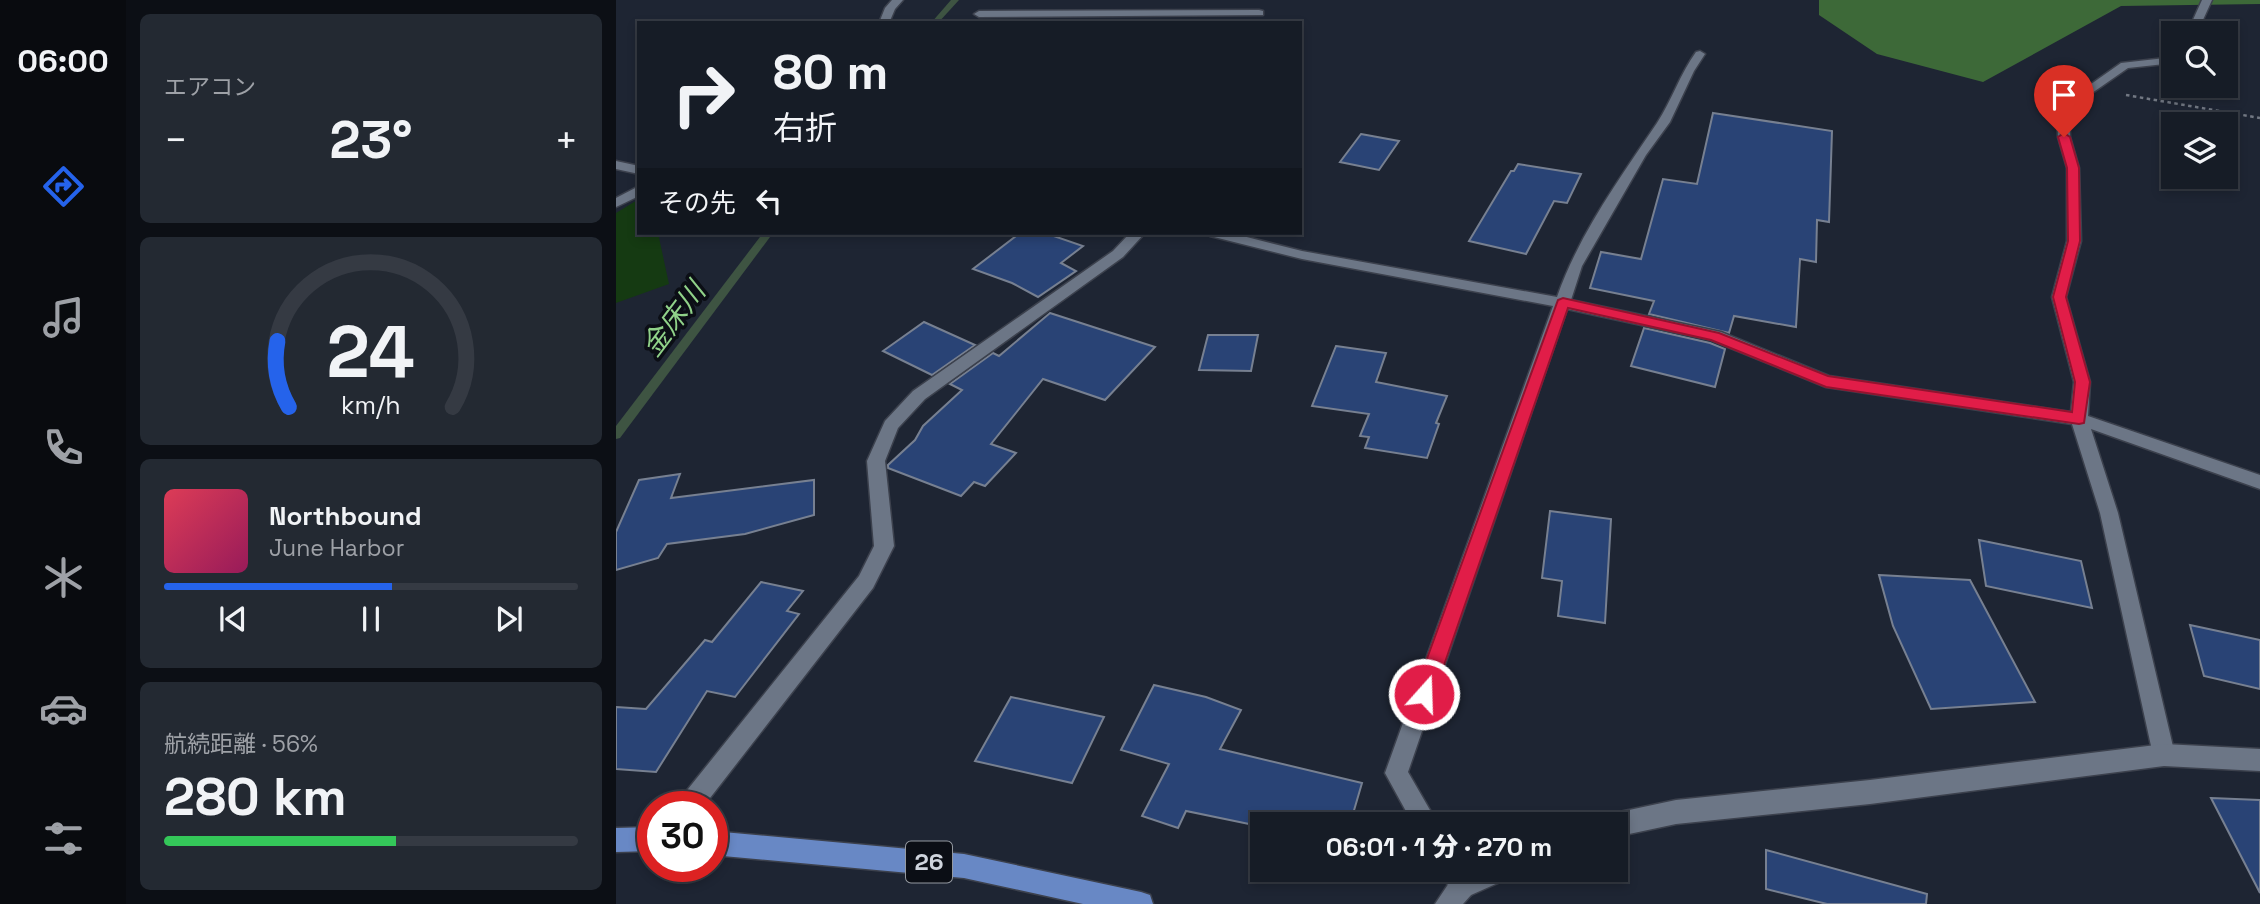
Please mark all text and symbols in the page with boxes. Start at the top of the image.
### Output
map controls [2161,21,2238,189]
button: search [2161,21,2238,98]
text: 06:00 [17,41,109,81]
text: 80 m [773,41,888,103]
icon: right [658,49,749,140]
pin [2034,65,2094,137]
text: エアコン [164,72,256,102]
icon: arrive [2045,76,2083,114]
text: 23° [330,107,413,173]
text: 右折 [773,108,837,148]
button: layers [2161,112,2238,189]
text: − [164,116,188,164]
text: + [554,116,578,164]
icon: directions [39,162,88,211]
icon: left [750,182,788,220]
text: その先 [658,186,736,220]
water label: 金床川 [633,272,714,363]
icon: music [39,293,88,342]
text: 24 [327,305,415,398]
text: km/h [341,389,401,421]
icon: phone [39,423,88,472]
text: Northbound [269,499,422,533]
text: June Harbor [269,533,404,563]
icon: climate [39,553,88,602]
icon: previous [214,600,252,638]
icon: pause [352,600,390,638]
icon: next [490,600,528,638]
position arrow [1387,657,1461,731]
icon: car [39,684,88,733]
text: 航続距離 · 56% [164,729,318,759]
text: 280 km [164,764,347,830]
speed limit sign: 30 [637,791,728,882]
icon: filters [39,814,88,863]
text: 06:01 · 1 分 · 270 m [1326,830,1552,864]
road number: 26 [906,842,952,882]

